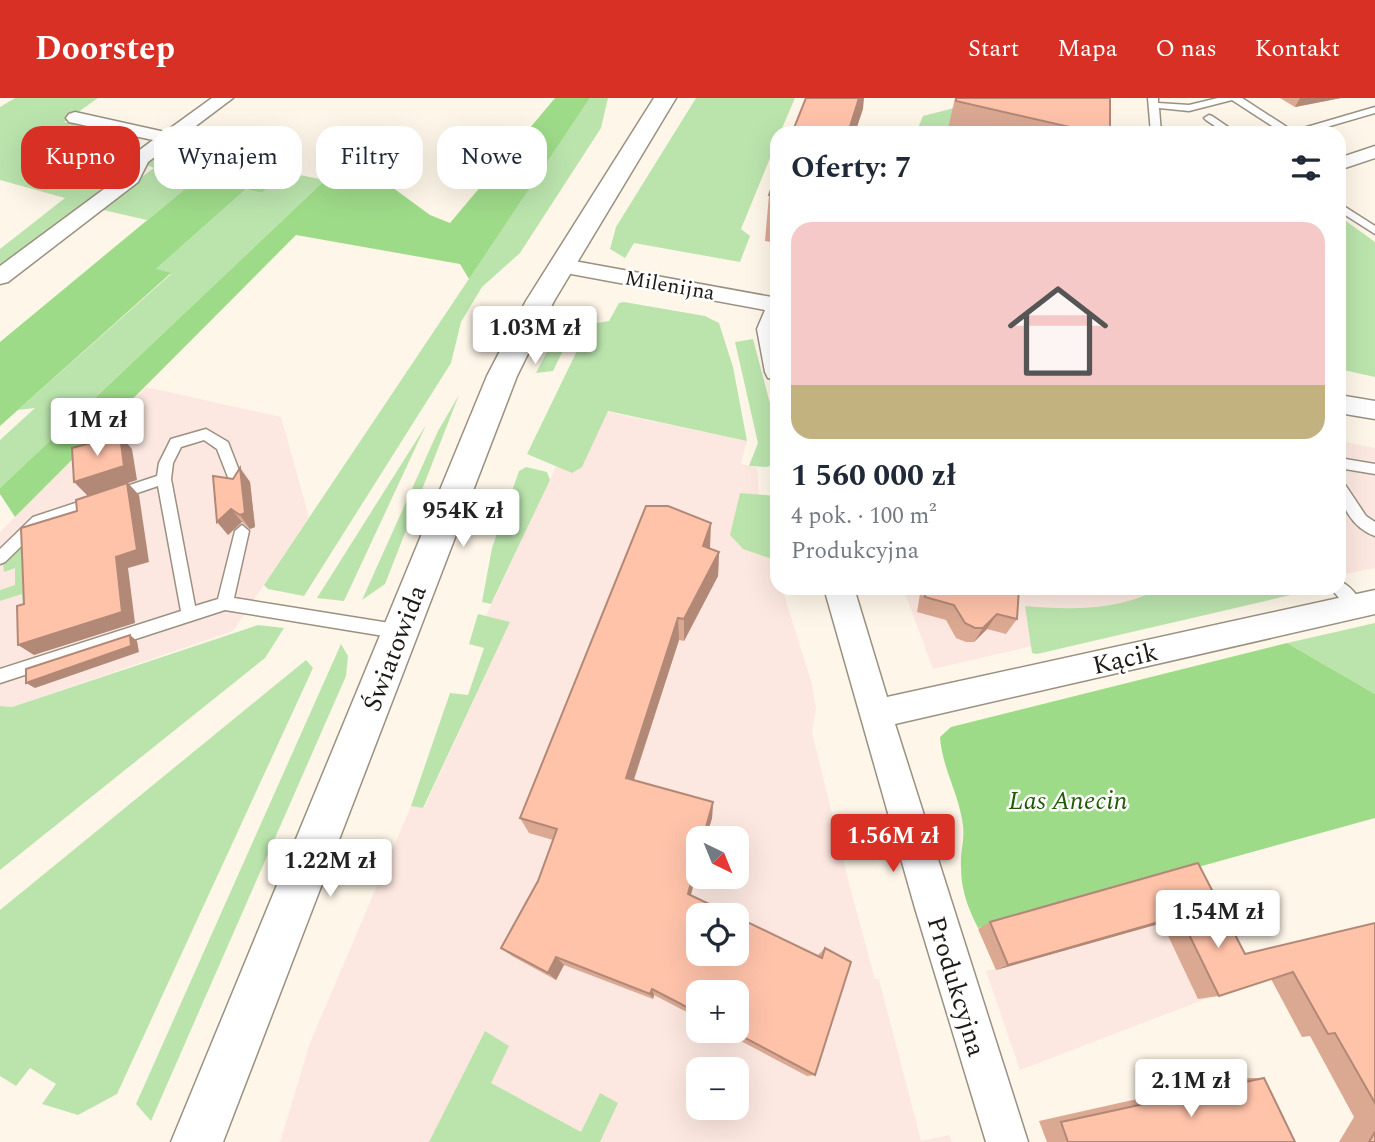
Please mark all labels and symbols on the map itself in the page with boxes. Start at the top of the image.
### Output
street label: Milenijna [622,262,718,310]
pin: 1.03M zł [463,306,607,366]
pin: 1M zł [48,398,146,458]
pin: 954K zł [398,490,528,549]
street label: Światowida [352,579,438,718]
street label: Kącik [1089,632,1162,686]
park label: Las Anecin [1008,781,1128,821]
pin: 1.56M zł [821,814,965,874]
north arrow [686,826,749,889]
pin: 1.22M zł [258,840,402,899]
pin: 1.54M zł [1146,890,1290,950]
street label: Produkcyjna [916,911,996,1062]
pin: 2.1M zł [1126,1060,1256,1119]

